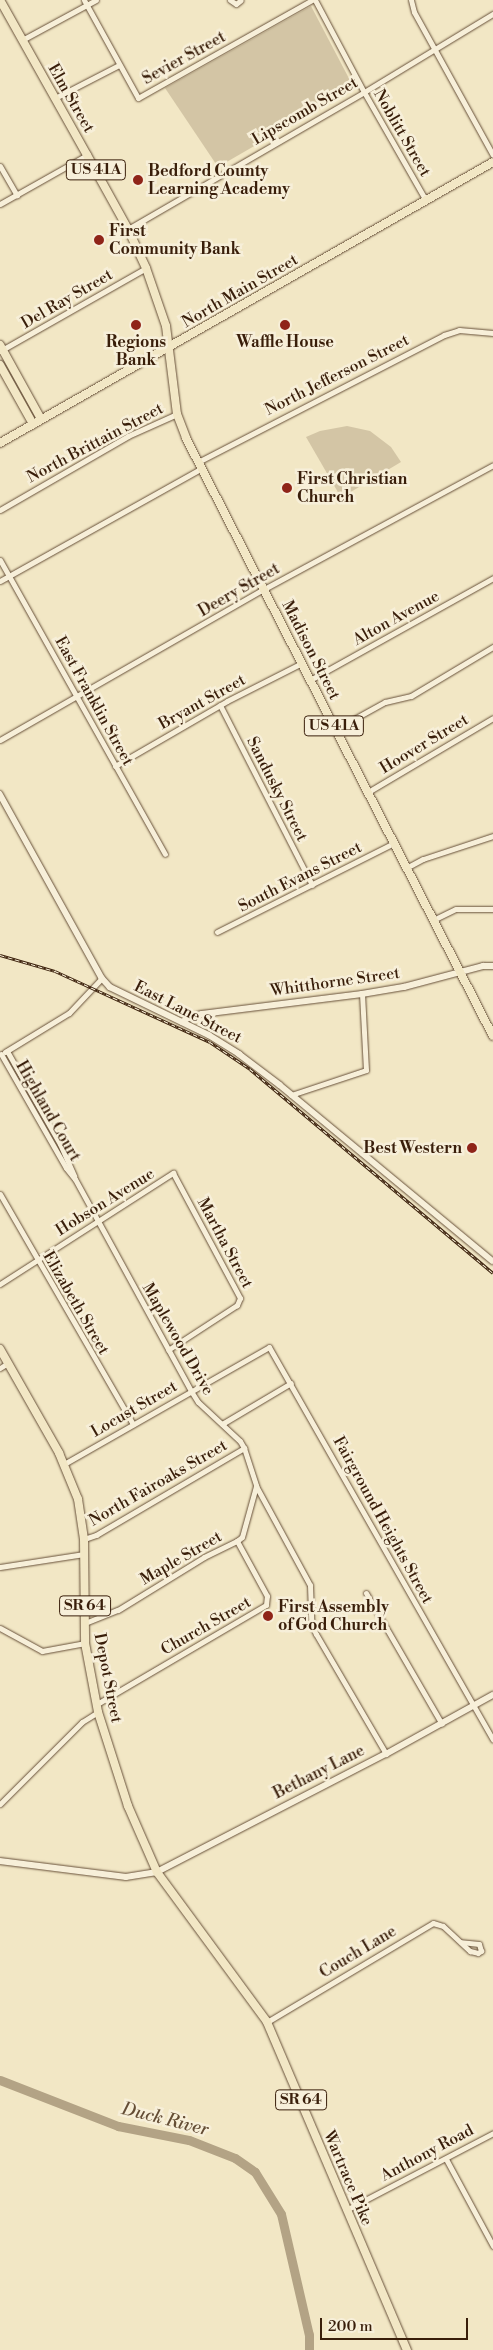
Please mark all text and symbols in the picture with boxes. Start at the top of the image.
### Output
street label: Sevier Street [139,27,229,89]
street label: Elm Street [44,60,98,136]
street label: Lipscomb Street [249,73,361,149]
street label: Noblitt Street [369,86,435,180]
road number: US 41A [65,158,127,182]
place label: Bedford County Learning Academy [148,161,290,199]
marker: Bedford County Learning Academy [132,174,144,186]
place label: First Community Bank [109,221,240,259]
marker: First Community Bank [93,234,105,246]
street label: North Main Street [179,250,301,332]
street label: Del Ray Street [18,265,116,333]
marker: Regions Bank [130,319,142,331]
marker: Waffle House [279,319,291,331]
street label: North Jefferson Street [262,330,412,420]
place label: Regions Bank [106,332,166,370]
place label: Waffle House [236,332,334,352]
street label: North Brittain Street [24,399,166,487]
place label: First Christian Church [297,469,407,507]
marker: First Christian Church [281,482,293,494]
street label: Deery Street [195,559,283,621]
street label: Alton Avenue [349,586,443,650]
street label: Madison Street [278,597,344,703]
street label: East Franklin Street [51,633,137,769]
street label: Bryant Street [155,670,249,734]
street label: Hoover Street [376,710,472,778]
road number: US 41A [303,714,365,738]
street label: Sandusky Street [242,734,312,844]
street label: South Evans Street [235,838,365,916]
street label: Whitthorne Street [269,963,401,1001]
street label: East Lane Street [131,977,245,1047]
street label: Highland Court [11,1057,85,1165]
place label: Best Western [363,1138,462,1158]
marker: Best Western [466,1142,478,1154]
street label: Hobson Avenue [52,1164,158,1240]
street label: Martha Street [193,1194,257,1292]
street label: Elizabeth Street [39,1248,113,1358]
street label: Maplewood Drive [138,1280,218,1398]
street label: Locust Street [87,1377,181,1441]
street label: Fairground Heights Street [329,1433,437,1607]
street label: North Fairoaks Street [86,1436,230,1530]
street label: Maple Street [137,1527,225,1589]
street label: Church Street [158,1593,254,1659]
road number: SR 64 [59,1594,111,1618]
place label: First Assembly of God Church [278,1597,389,1635]
marker: First Assembly of God Church [262,1610,274,1622]
street label: Depot Street [90,1631,126,1725]
street label: Bethany Lane [270,1741,368,1803]
street label: Couch Lane [316,1922,400,1982]
road number: SR 64 [275,2088,327,2112]
water label: Duck River [119,2099,211,2141]
street label: Anthony Road [377,2120,477,2186]
street label: Wartrace Pike [319,2128,377,2228]
scale bar [323,2308,470,2340]
text: 200 m [328,2317,373,2336]

